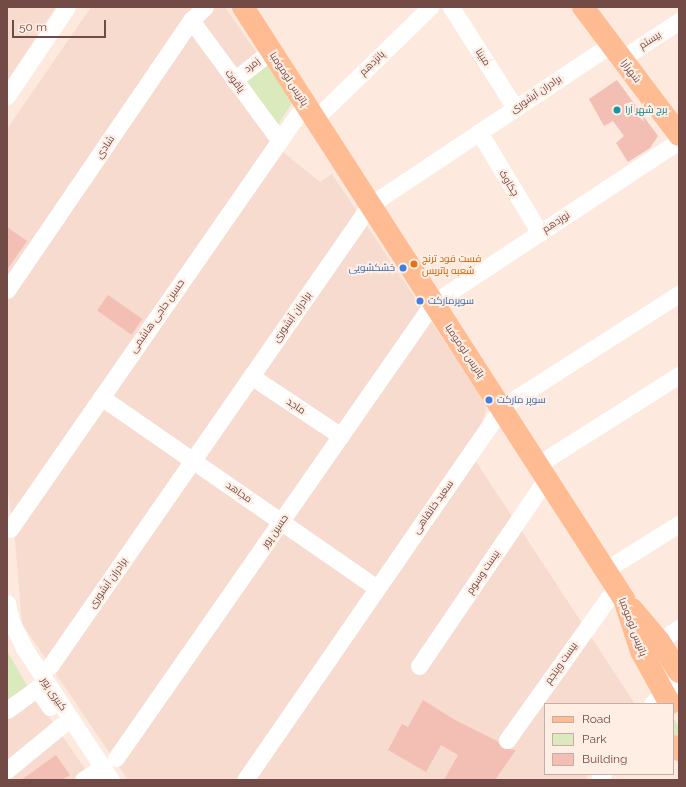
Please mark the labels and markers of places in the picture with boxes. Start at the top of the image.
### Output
place label: برج شهر آرا [625,104,667,116]
marker: برج شهر آرا [612,105,622,115]
place label: فست فود ترنج شعبه پاتریس [422,252,481,276]
marker: فست فود ترنج شعبه پاتریس [409,259,419,269]
place label: خشکشویی [348,262,395,274]
marker: خشکشویی [398,263,408,273]
place label: سوپرمارکت [428,295,474,307]
marker: سوپرمارکت [415,296,425,306]
place label: سوپر مارکت [497,394,546,406]
marker: سوپر مارکت [484,395,494,405]

